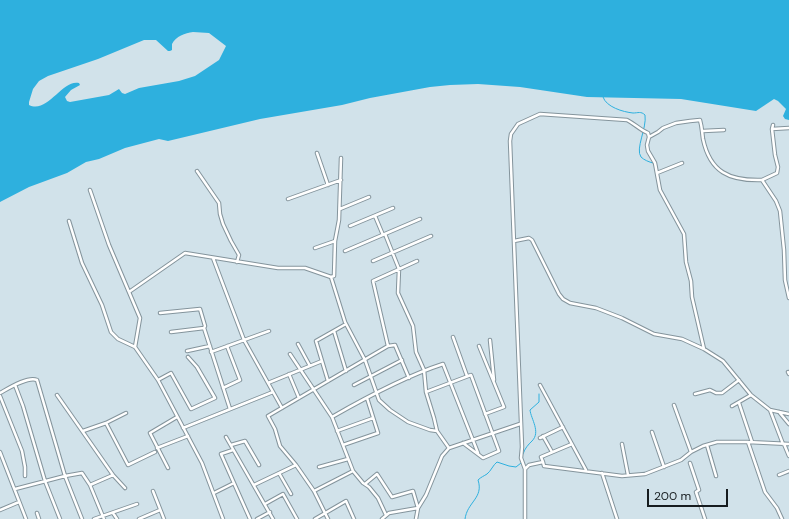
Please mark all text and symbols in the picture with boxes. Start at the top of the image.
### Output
scale bar [649,481,730,507]
text: 200 m [654,488,691,504]

